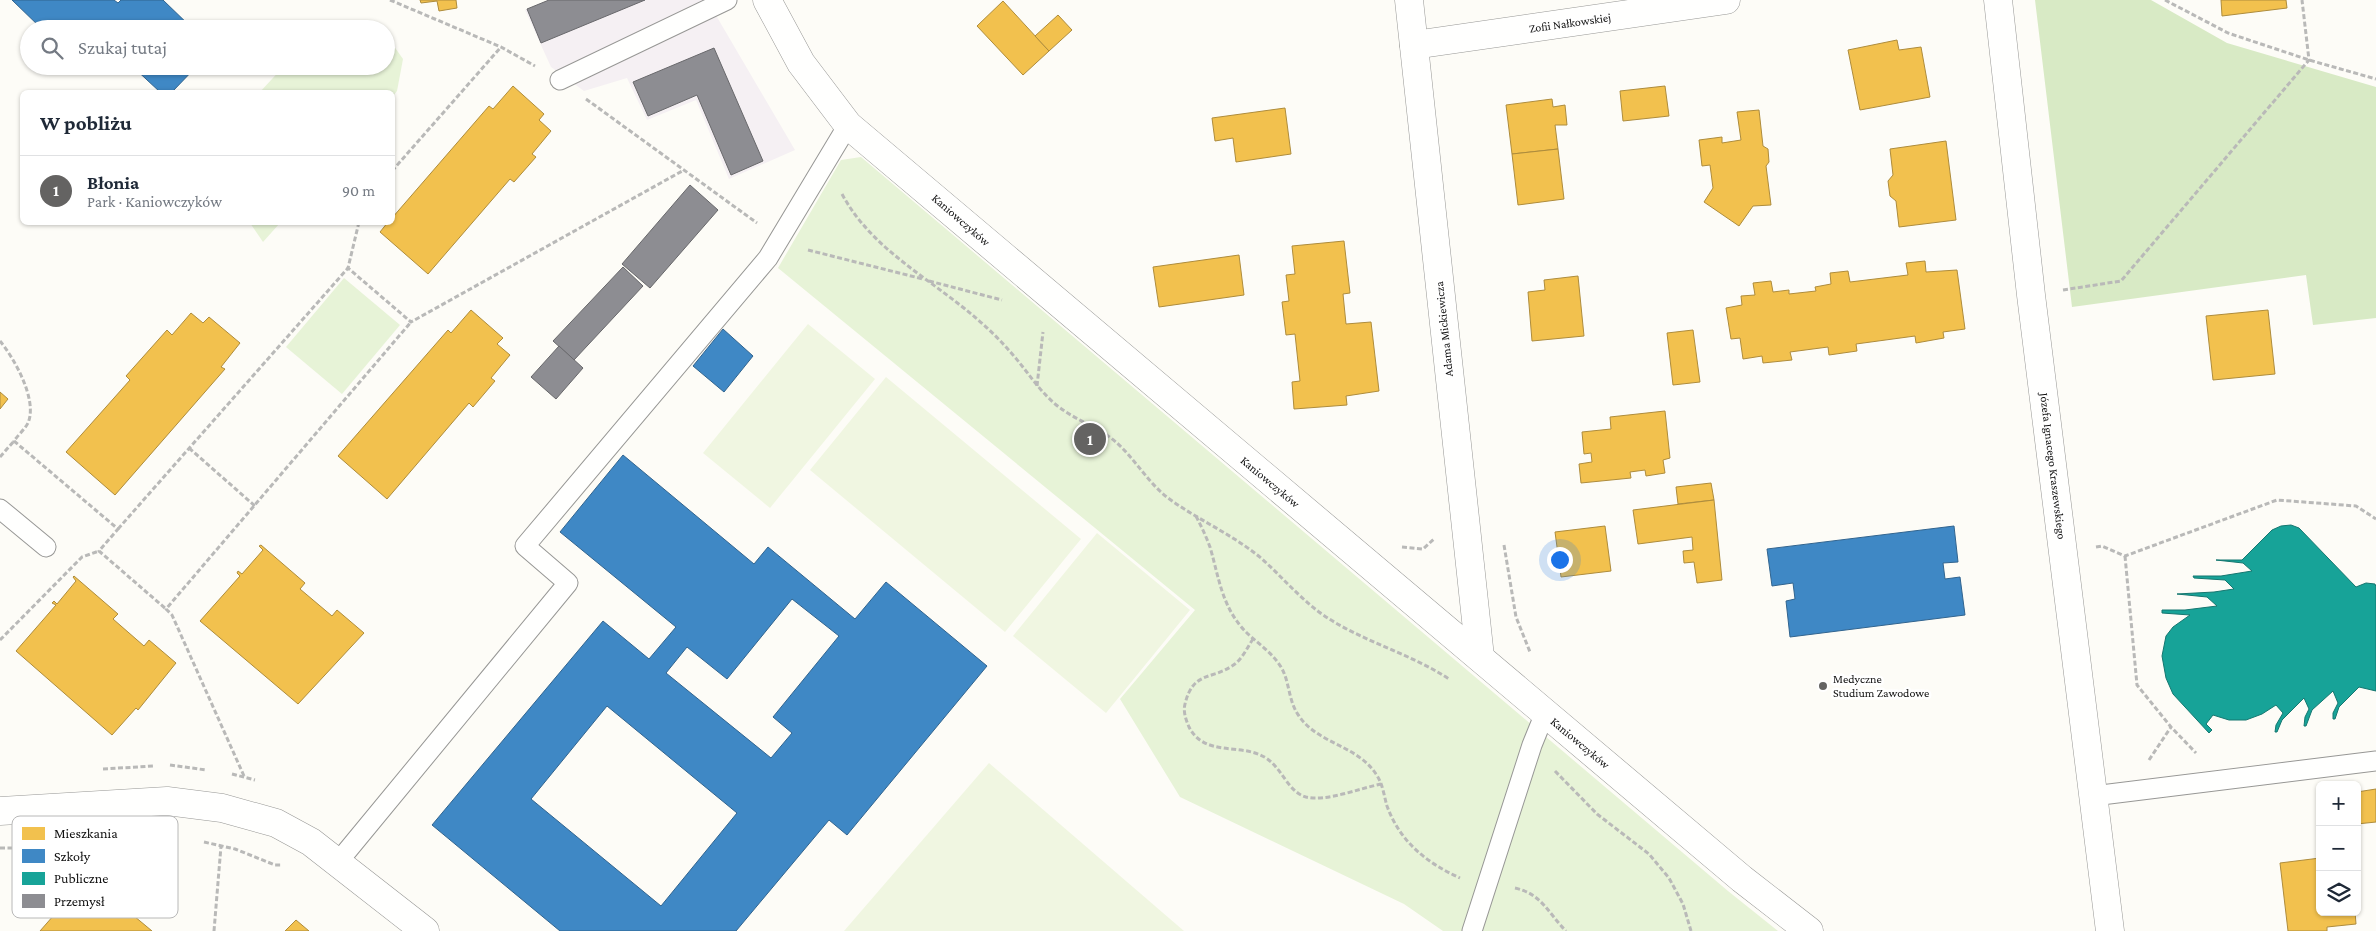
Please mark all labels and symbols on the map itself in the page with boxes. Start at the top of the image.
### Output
street label: Zofii Nałkowskiej [1528,10,1612,36]
street label: Kaniowczyków [929,191,993,249]
street label: Adama Mickiewicza [1432,280,1456,377]
street label: Józefa Ignacego Kraszewskiego [2037,391,2069,540]
pin: 1 [1074,420,1106,458]
street label: Kaniowczyków [1238,453,1302,511]
your location [1547,547,1573,573]
place label: Medyczne Studium Zawodowe [1833,672,1929,700]
marker: Medyczne Studium Zawodowe [1817,680,1829,692]
street label: Kaniowczyków [1548,714,1612,772]
legend [12,816,178,918]
text: Mieszkania [54,825,118,841]
text: Szkoły [54,848,91,864]
text: Publiczne [54,870,108,886]
text: Przemysł [54,893,105,909]

